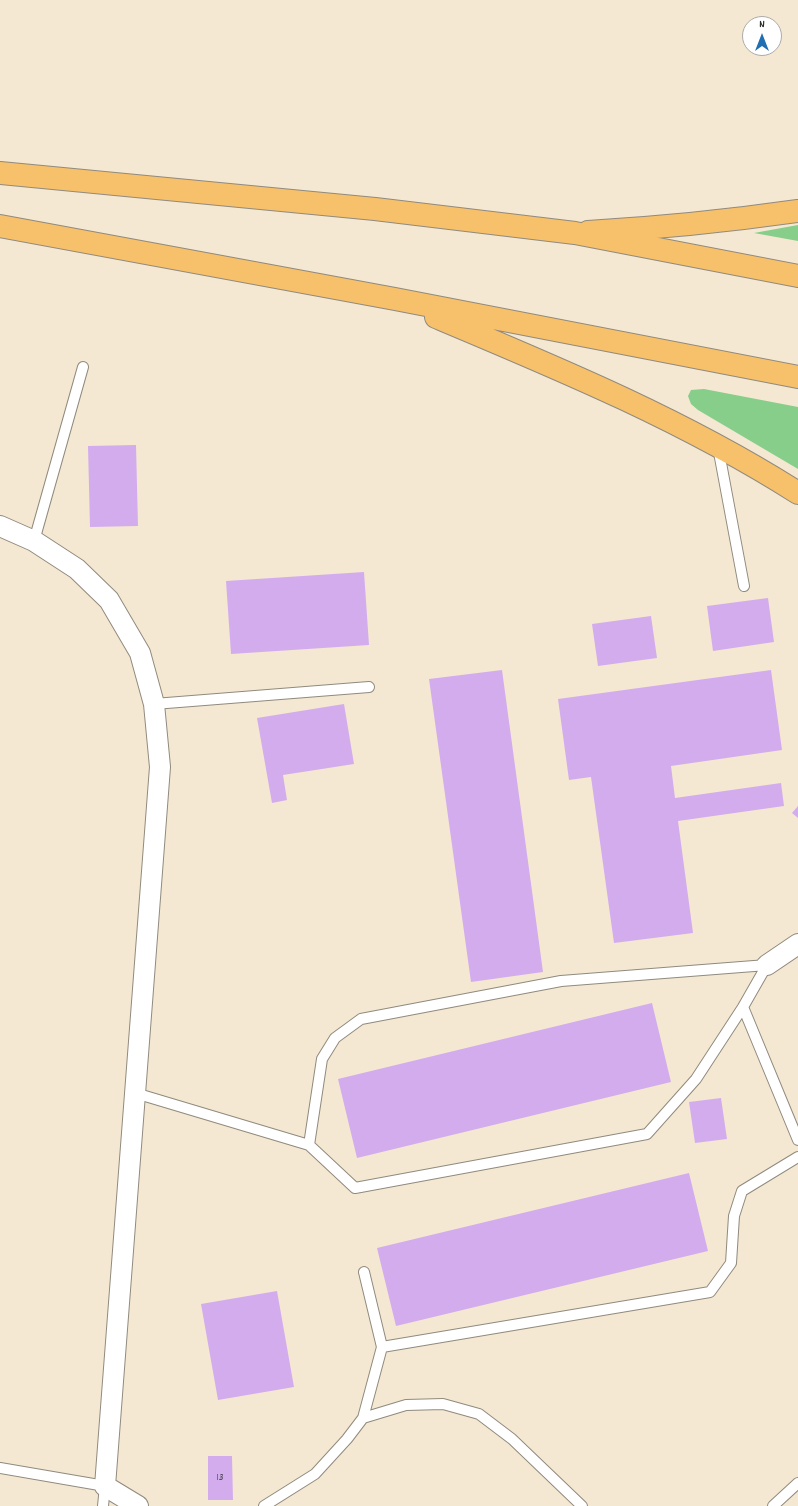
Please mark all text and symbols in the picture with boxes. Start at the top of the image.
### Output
north arrow [742,16,782,56]
text: N [759,17,765,33]
house number: 13 [216,1471,224,1485]

